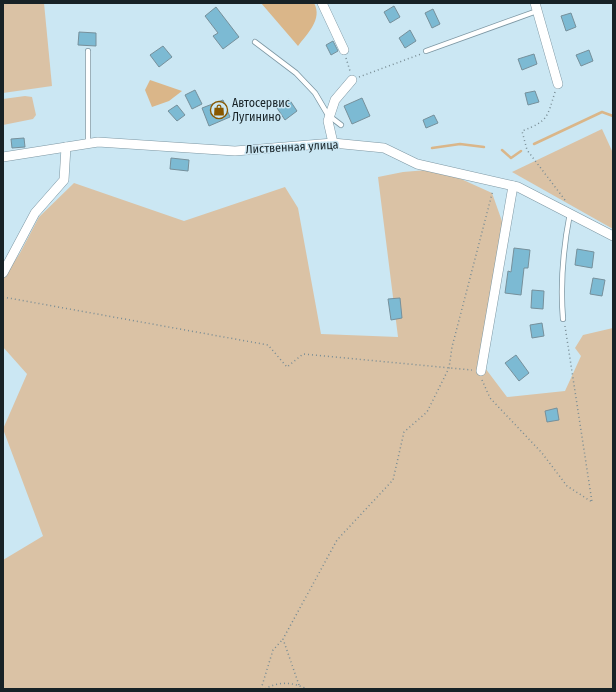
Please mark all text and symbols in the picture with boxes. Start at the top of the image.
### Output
place label: Автосервис Лугинино [232,96,290,124]
shop icon: Автосервис Лугинино [209,100,229,120]
street label: Лиственная улица [245,138,339,156]

